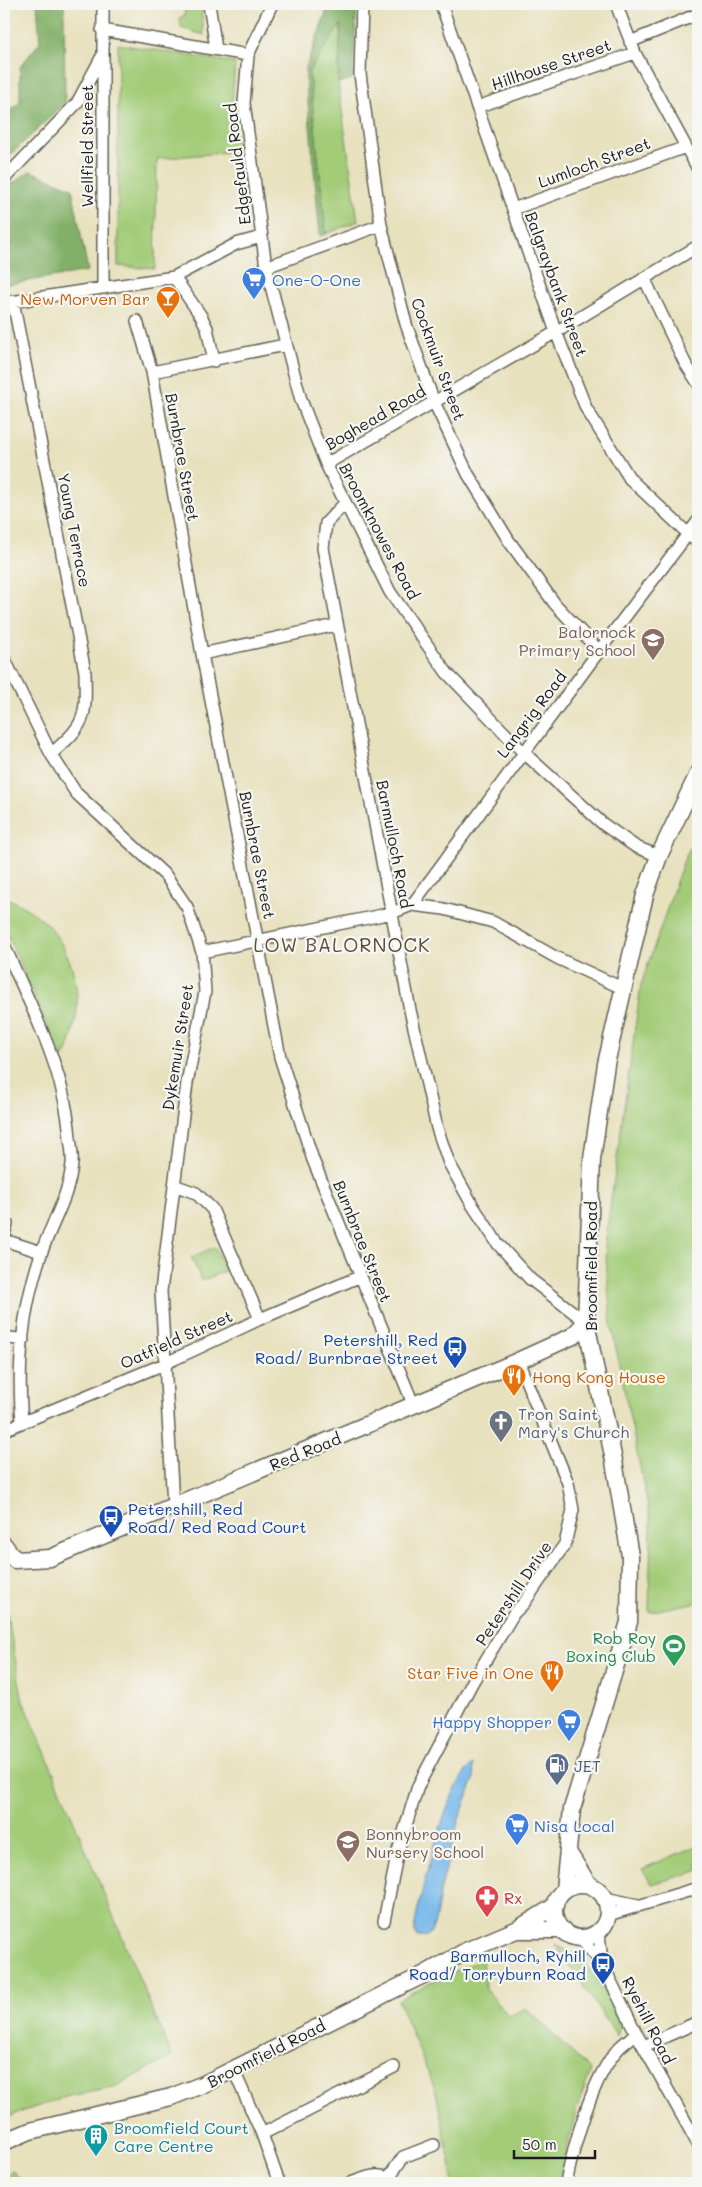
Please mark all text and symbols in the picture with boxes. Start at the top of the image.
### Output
street label: Hillhouse Street [488,34,614,94]
street label: Wellfield Street [76,84,97,208]
street label: Edgefauld Road [219,102,255,226]
street label: Lumloch Street [535,132,653,192]
street label: Balgraybank Street [521,208,593,360]
supermarket icon: One-O-One [241,266,267,300]
place label: One-O-One [272,269,361,290]
bar icon: New Morven Bar [155,285,181,319]
place label: New Morven Bar [20,288,150,309]
street label: Cockmuir Street [407,295,471,423]
street label: Boghead Road [321,380,429,454]
street label: Burnbrae Street [161,391,205,523]
street label: Broomknowes Road [335,459,425,603]
street label: Young Terrace [54,471,96,589]
place label: Balornock Primary School [519,621,636,660]
school or university icon: Balornock Primary School [640,627,666,661]
street label: Langrig Road [491,666,571,762]
street label: Barmulloch Road [372,778,418,910]
street label: Burnbrae Street [235,789,281,921]
district label: LOW BALORNOCK [253,932,431,957]
street label: Dykemuir Street [157,982,197,1112]
street label: Burnbrae Street [329,1177,397,1305]
street label: Broomfield Road [580,1201,601,1331]
street label: Oatfield Street [116,1305,236,1373]
place label: Petershill, Red Road/ Burnbrae Street [255,1329,438,1368]
bus stop icon: Petershill, Red Road/ Burnbrae Street [442,1335,468,1369]
restaurant icon: Hong Kong House [501,1363,527,1397]
place label: Hong Kong House [532,1366,666,1387]
place label: Tron Saint Mary's Church [518,1403,629,1442]
church icon: Tron Saint Mary's Church [488,1409,514,1443]
street label: Red Road [266,1427,344,1475]
place label: Petershill, Red Road/ Red Road Court [128,1498,307,1537]
bus stop icon: Petershill, Red Road/ Red Road Court [98,1504,124,1538]
street label: Petershill Drive [470,1537,556,1649]
place label: Rob Roy Boxing Club [566,1627,656,1666]
sports icon: Rob Roy Boxing Club [661,1633,687,1667]
restaurant icon: Star Five in One [539,1659,565,1693]
place label: Star Five in One [407,1662,534,1683]
supermarket icon: Happy Shopper [556,1708,582,1742]
place label: Happy Shopper [432,1711,552,1732]
fuel station icon: JET [544,1752,570,1786]
place label: JET [574,1755,601,1776]
supermarket icon: Nisa Local [504,1812,530,1846]
place label: Nisa Local [534,1815,615,1836]
place label: Bonnybroom Nursery School [366,1823,484,1862]
school or university icon: Bonnybroom Nursery School [335,1829,361,1863]
pharmacy icon: Rx [474,1884,500,1918]
place label: Rx [504,1887,522,1908]
place label: Barmulloch, Ryhill Road/ Torryburn Road [409,1945,586,1984]
bus stop icon: Barmulloch, Ryhill Road/ Torryburn Road [590,1951,616,1985]
street label: Ryehill Road [618,1973,680,2067]
street label: Broomfield Road [203,2014,329,2092]
place label: Broomfield Court Care Centre [114,2117,249,2156]
building icon: Broomfield Court Care Centre [83,2123,109,2157]
scale bar [514,2127,596,2159]
text: 50 m [522,2134,557,2154]

